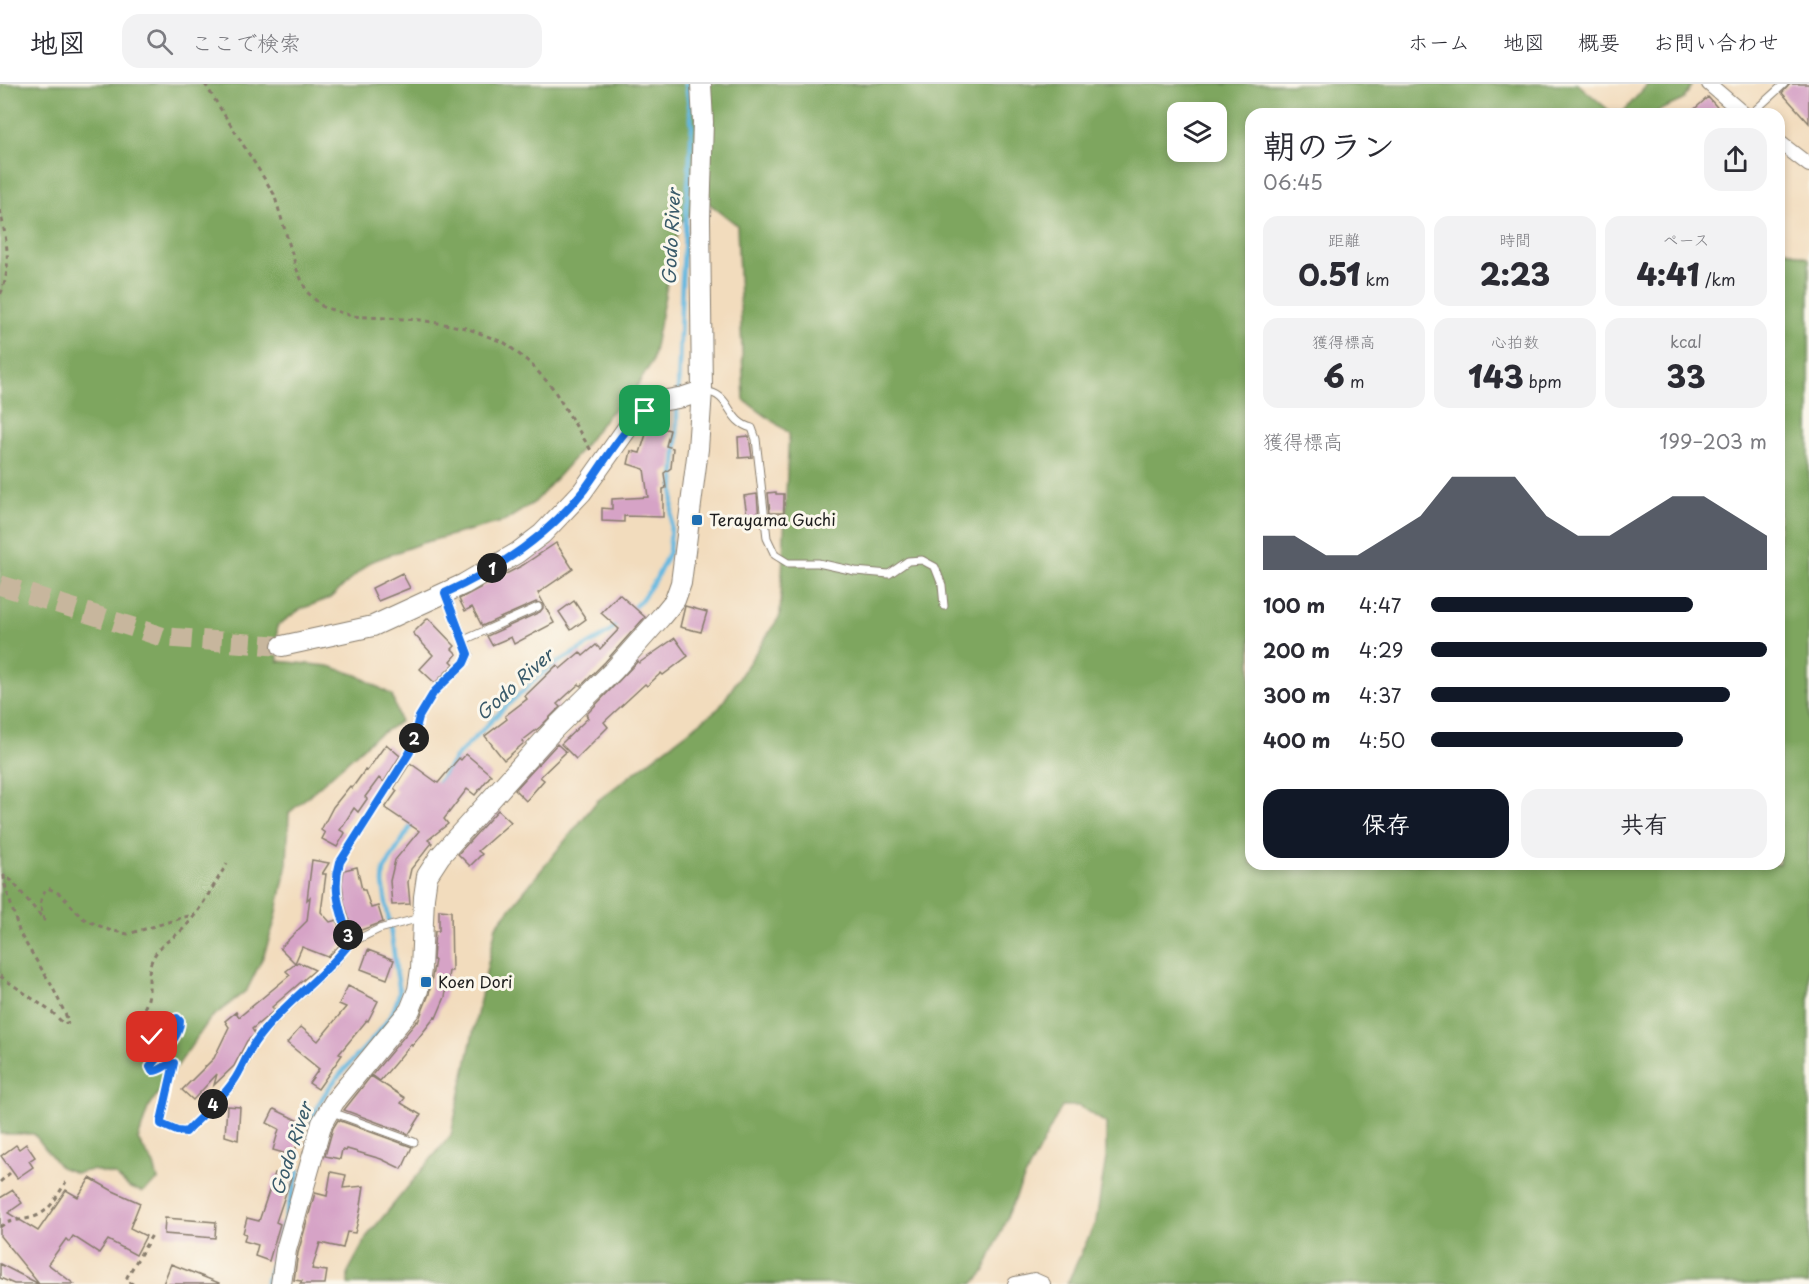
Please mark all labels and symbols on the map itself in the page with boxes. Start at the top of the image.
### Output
water label: Godo River [655,185,687,286]
pin [619,385,670,436]
place label: Terayama Guchi [709,507,836,531]
marker: Terayama Guchi [690,513,704,527]
pin: 1 [477,553,507,583]
water label: Godo River [469,640,561,726]
pin: 2 [399,723,429,753]
pin: 3 [333,920,363,950]
place label: Koen Dori [438,969,512,993]
marker: Koen Dori [419,975,433,989]
pin [126,1011,177,1062]
pin: 4 [198,1089,228,1119]
water label: Godo River [263,1096,319,1198]

